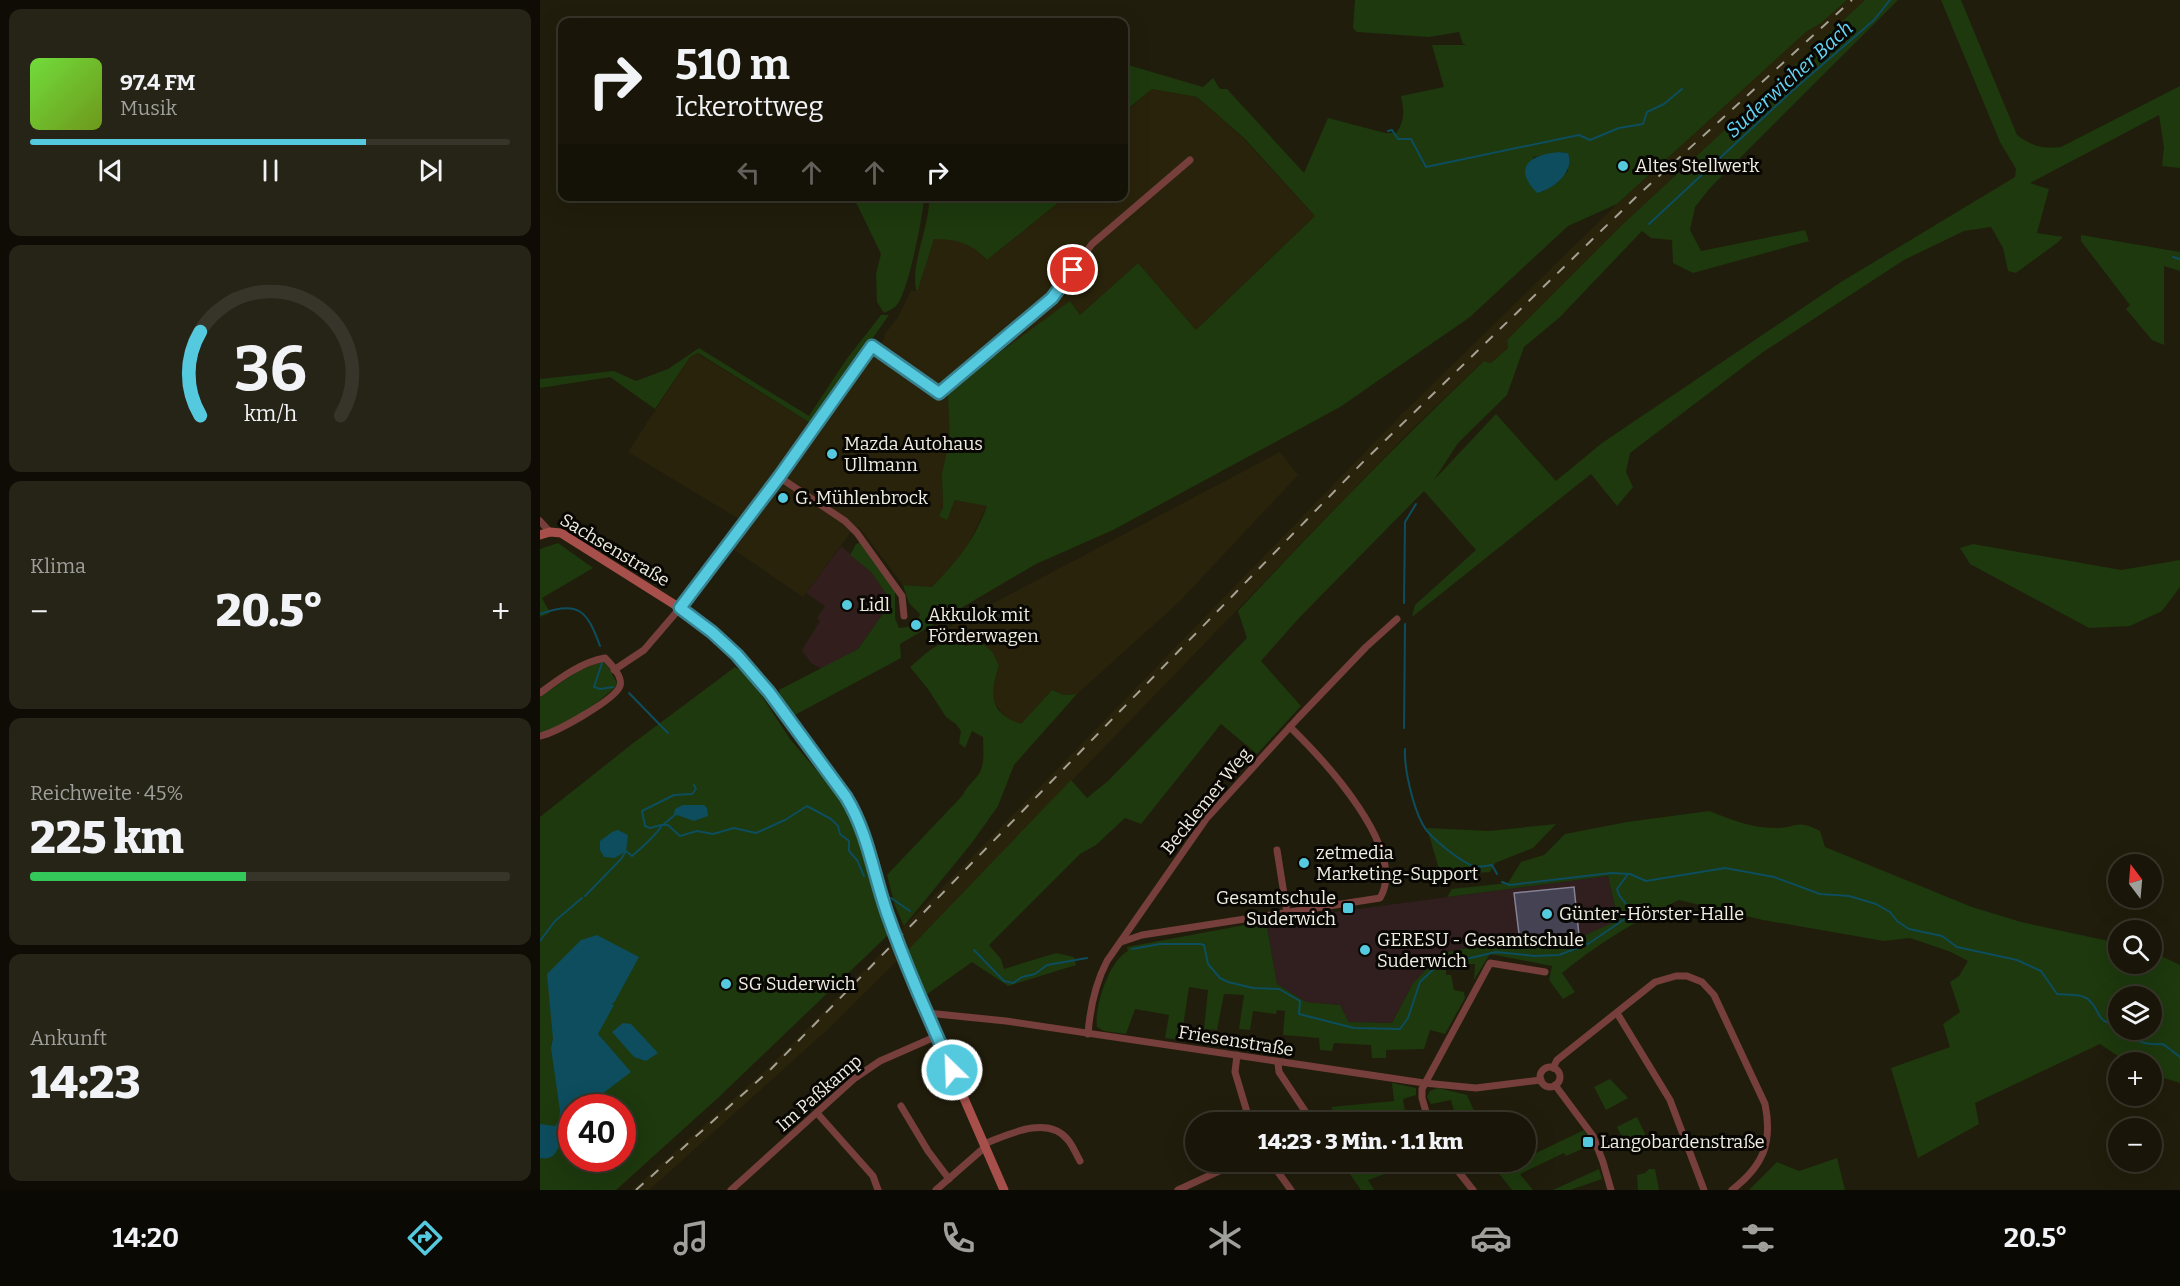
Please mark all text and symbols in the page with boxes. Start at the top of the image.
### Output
water label: Suderwicher Bach [1720,16,1858,142]
text: 510 m [675,40,790,90]
icon: right [576,42,654,120]
text: 97.4 FM [120,69,196,96]
text: Ickerottweg [675,91,824,123]
text: Musik [120,96,177,120]
icon: previous [94,154,127,187]
icon: pause [254,154,287,187]
icon: next [414,154,447,187]
place label: Altes Stellwerk [1635,155,1760,177]
icon: left [732,156,765,189]
icon: ahead [795,156,828,189]
icon: ahead [858,156,891,189]
icon: right [921,156,954,189]
marker: Altes Stellwerk [1616,159,1630,173]
pin [1047,244,1098,295]
icon: arrive [1056,253,1089,286]
text: 36 [234,332,306,407]
text: km/h [243,401,297,427]
place label: Mazda Autohaus Ullmann [844,433,983,476]
marker: Mazda Autohaus Ullmann [825,447,839,461]
place label: G. Mühlenbrock [795,487,929,509]
marker: G. Mühlenbrock [776,491,790,505]
street label: Sachsenstraße [556,509,674,591]
text: Klima [30,554,86,578]
text: 20.5° [216,584,324,638]
text: − [30,592,48,632]
text: + [491,592,510,632]
place label: Lidl [859,594,890,616]
marker: Lidl [840,598,854,612]
place label: Akkulok mit Förderwagen [928,604,1039,647]
marker: Akkulok mit Förderwagen [909,618,923,632]
street label: Becklemer Weg [1156,743,1256,859]
text: Reichweite · 45% [30,781,183,805]
text: 225 km [30,811,184,865]
place label: zetmedia Marketing-Support [1316,842,1479,885]
north arrow [2108,854,2162,908]
map controls [2108,854,2162,1172]
marker: zetmedia Marketing-Support [1297,856,1311,870]
place label: Gesamtschule Suderwich [1216,887,1336,930]
marker: Gesamtschule Suderwich [1341,901,1355,915]
place label: Günter-Hörster-Halle [1559,903,1744,925]
marker: Günter-Hörster-Halle [1540,907,1554,921]
button: search [2108,920,2162,974]
place label: GERESU - Gesamtschule Suderwich [1377,929,1584,972]
marker: GERESU - Gesamtschule Suderwich [1358,943,1372,957]
place label: SG Suderwich [738,973,856,995]
marker: SG Suderwich [719,977,733,991]
button: layers [2108,986,2162,1040]
street label: Friesenstraße [1177,1021,1295,1061]
text: Ankunft [30,1026,107,1050]
position arrow [920,1038,984,1102]
street label: Im Paßkamp [772,1050,866,1136]
button: + [2108,1052,2162,1106]
text: 14:23 [30,1056,141,1110]
speed limit sign: 40 [558,1094,636,1172]
button: − [2108,1118,2162,1172]
text: 14:23 · 3 Min. · 1.1 km [1258,1128,1463,1155]
place label: Langobardenstraße [1600,1131,1765,1153]
marker: Langobardenstraße [1581,1135,1595,1149]
icon: directions [404,1217,446,1259]
icon: music [670,1217,712,1259]
icon: phone [937,1217,979,1259]
icon: climate [1204,1217,1246,1259]
icon: car [1470,1217,1512,1259]
icon: filters [1737,1217,1779,1259]
text: 14:20 [112,1222,179,1254]
text: 20.5° [2004,1222,2068,1254]

